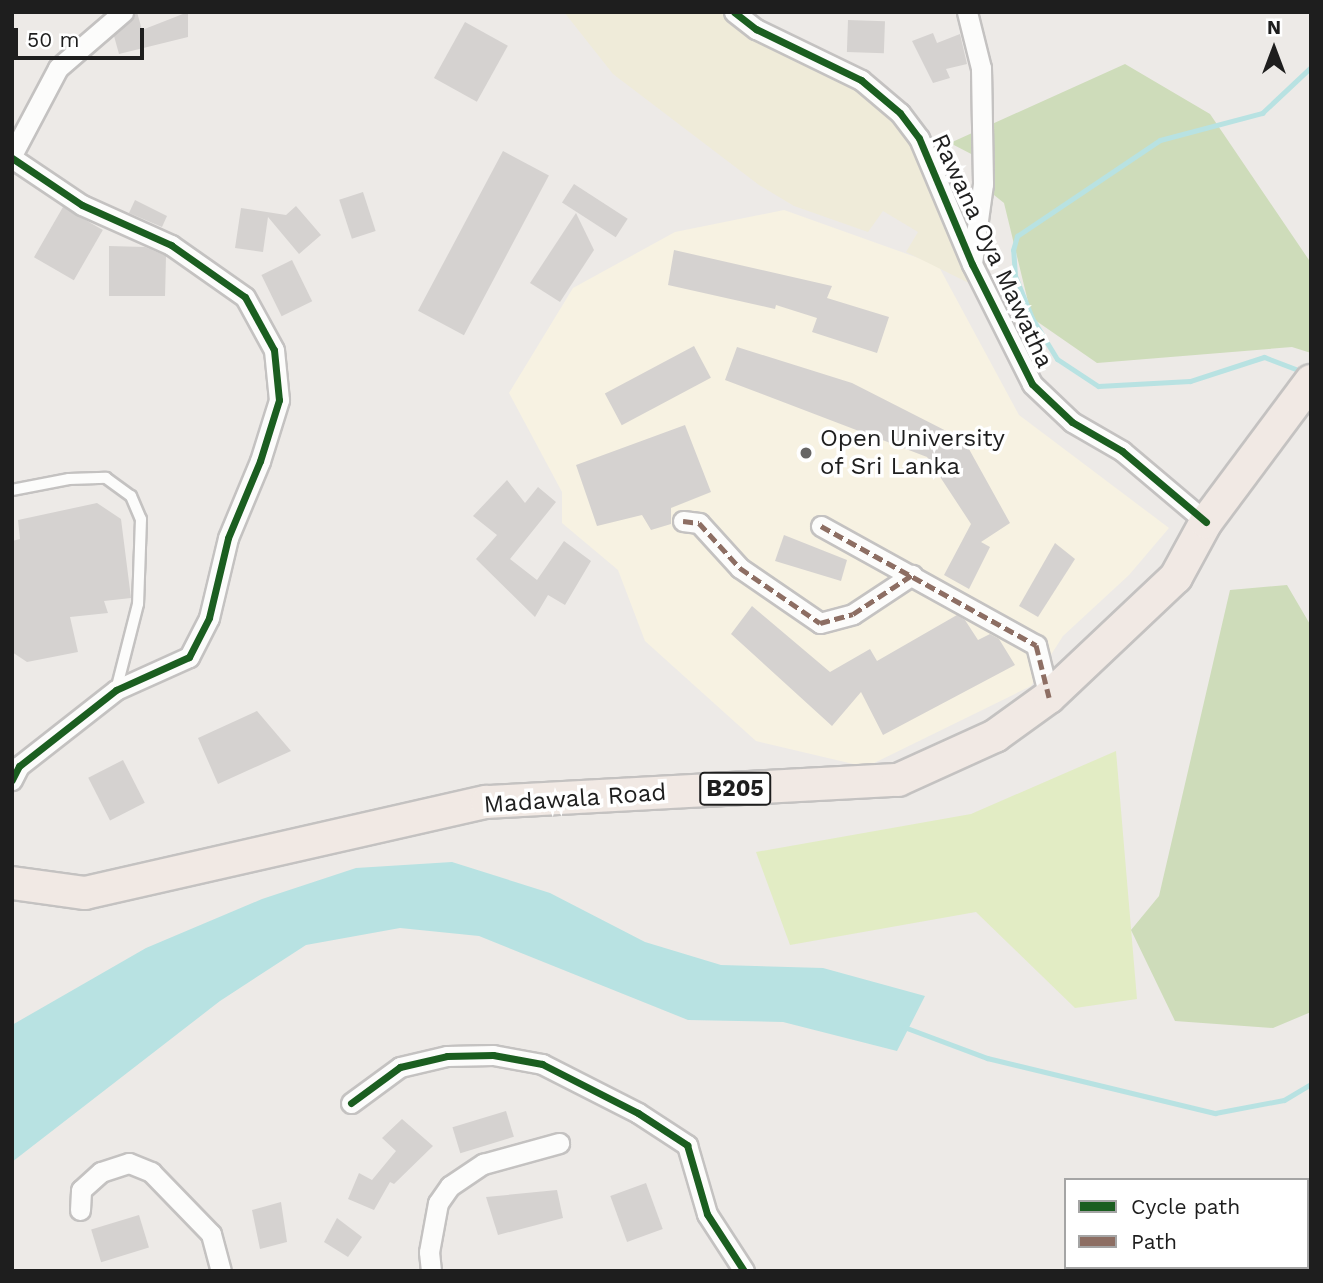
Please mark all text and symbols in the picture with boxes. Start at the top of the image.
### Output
scale bar [18,14,147,58]
north arrow [1239,14,1309,84]
text: N [1267,16,1281,39]
text: 50 m [27,27,79,52]
street label: Rawana Oya Mawatha [925,129,1059,373]
place label: Open University of Sri Lanka [820,425,1005,481]
marker: Open University of Sri Lanka [798,445,814,461]
road number: B205 [698,769,772,808]
street label: Madawala Road [483,778,667,820]
legend [1064,1178,1309,1269]
text: Cycle path [1131,1194,1240,1219]
text: Path [1131,1229,1177,1254]

